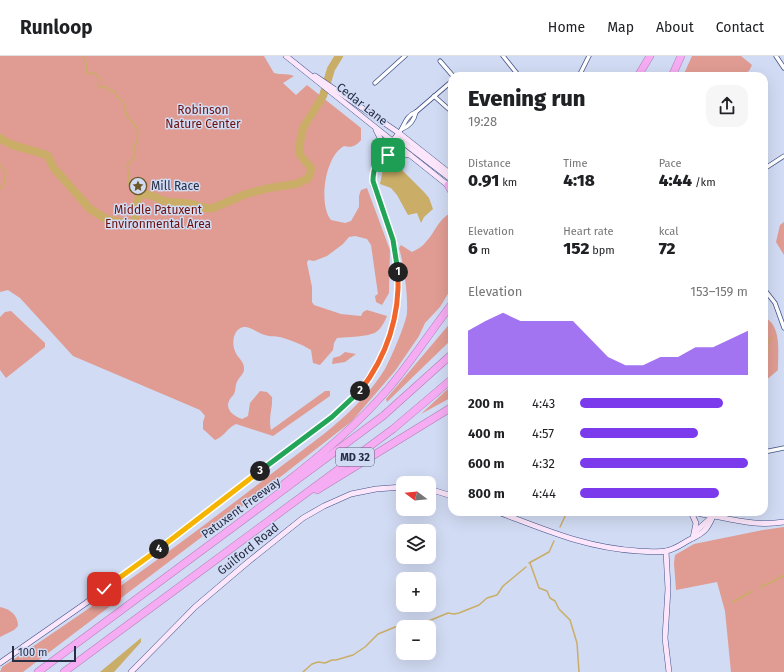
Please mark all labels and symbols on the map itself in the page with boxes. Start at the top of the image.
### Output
street label: Cedar Lane [334,80,390,128]
park label: Robinson Nature Center [165,103,241,131]
pin [371,138,405,172]
place icon: Mill Race [128,176,148,196]
place label: Mill Race [151,179,200,193]
park label: Middle Patuxent Environmental Area [105,203,211,231]
pin: 1 [388,262,408,282]
pin: 2 [350,381,370,401]
road number: MD 32 [336,448,374,466]
pin: 3 [250,461,270,481]
street label: Patuxent Freeway [199,475,283,541]
north arrow [396,476,436,516]
street label: Guilford Road [215,520,281,578]
pin: 4 [149,539,169,559]
pin [87,572,121,606]
scale bar [12,644,76,663]

